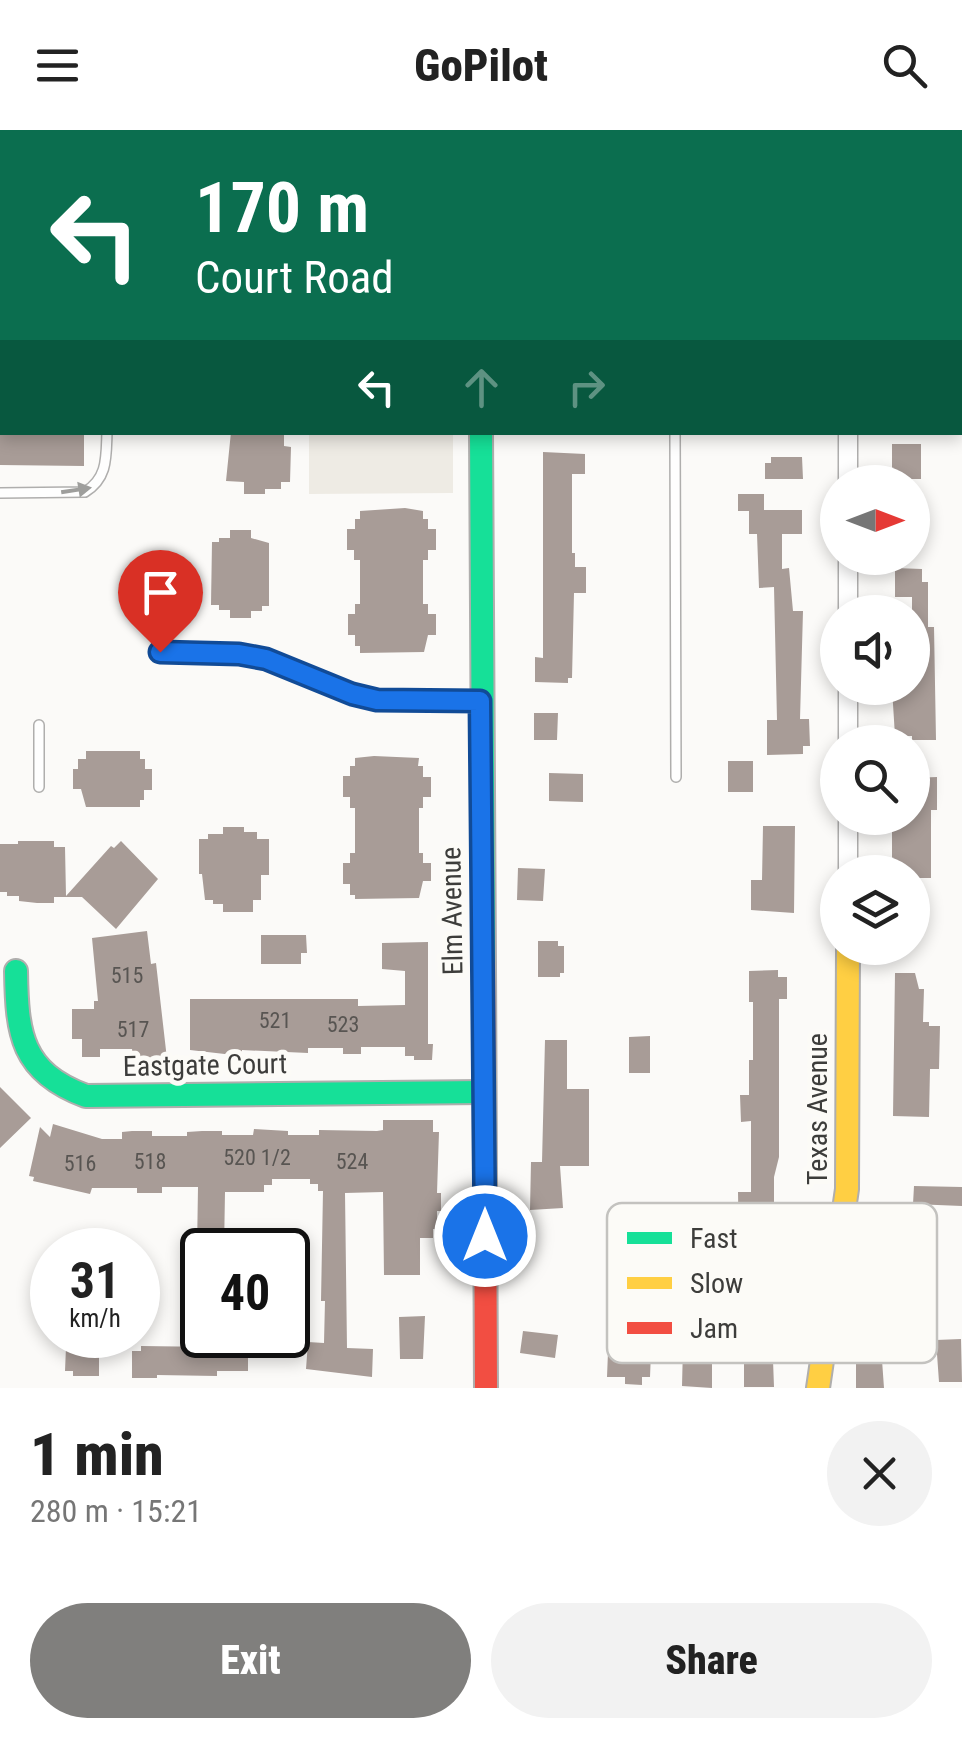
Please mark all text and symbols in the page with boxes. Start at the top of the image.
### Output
icon: menu [30,38,85,93]
icon: search [877,38,932,93]
text: GoPilot [414,39,548,92]
text: 170 m [195,167,369,249]
icon: left [30,170,160,300]
text: Court Road [195,251,394,304]
icon: left [349,360,404,415]
icon: ahead [454,360,509,415]
icon: right [559,360,614,415]
north arrow [820,465,930,575]
map controls [820,465,930,965]
one-way arrow [61,481,92,497]
pin [118,550,203,653]
icon: arrive [133,565,188,620]
button: sound [820,595,930,705]
button: search [820,725,930,835]
street label: Elm Avenue [434,846,470,976]
button: layers [820,855,930,965]
house number: 515 [111,963,143,988]
house number: 521 [259,1008,291,1033]
house number: 523 [327,1012,359,1037]
house number: 517 [117,1017,149,1042]
street label: Texas Avenue [801,1033,834,1185]
street label: Eastgate Court [123,1047,287,1083]
house number: 520 1/2 [223,1145,291,1170]
house number: 518 [134,1149,166,1174]
house number: 524 [336,1149,368,1174]
house number: 516 [64,1151,96,1176]
position arrow [433,1184,537,1288]
legend [607,1203,937,1363]
text: Fast [690,1222,737,1255]
speed limit sign: 40 [180,1228,310,1358]
text: 31 [70,1252,120,1310]
text: Slow [690,1267,743,1300]
text: km/h [69,1304,121,1333]
text: Jam [690,1312,738,1345]
text: 1 min [30,1419,164,1490]
button: close [827,1421,932,1526]
text: 280 m · 15:21 [30,1492,202,1530]
button: Exit [30,1603,471,1718]
button: Share [491,1603,932,1718]

